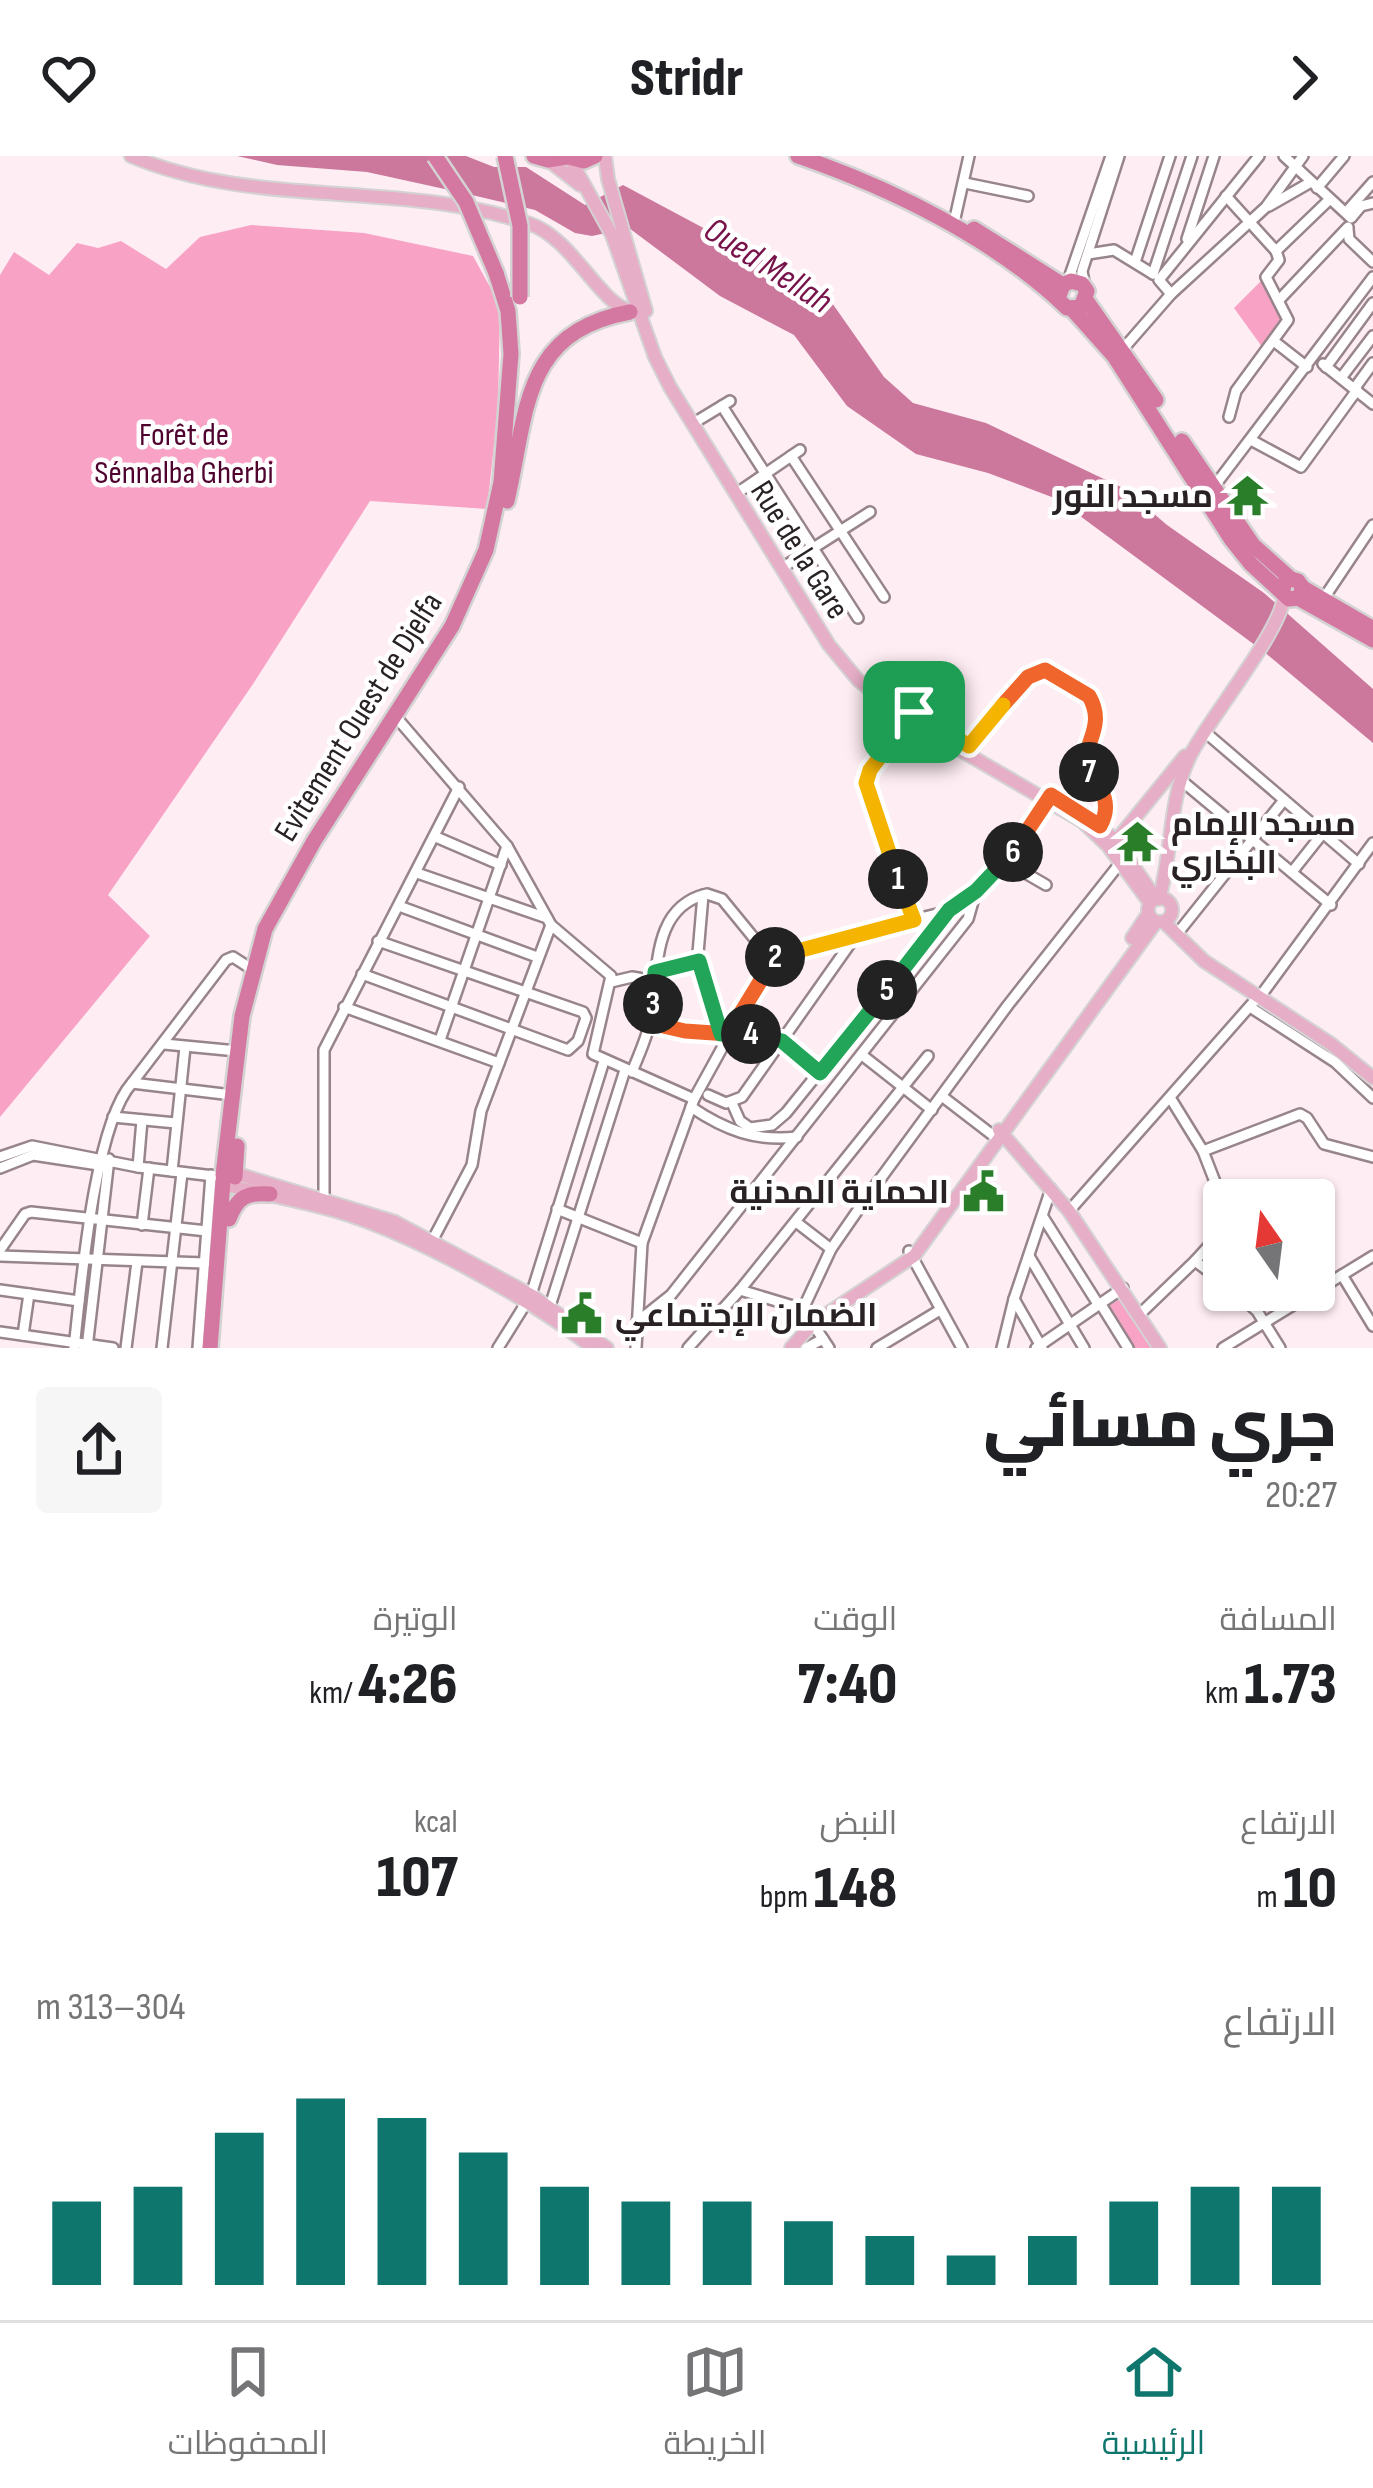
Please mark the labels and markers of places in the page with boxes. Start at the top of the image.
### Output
temple icon: مسجد النور [1224,472,1270,518]
place label: مسجد النور [1052,477,1213,517]
pin [863,661,965,763]
pin: 7 [1059,742,1119,802]
place label: مسجد الإمام البخاري [1171,805,1356,888]
temple icon: مسجد الإمام البخاري [1114,819,1160,865]
pin: 6 [983,822,1043,882]
pin: 1 [868,849,928,909]
pin: 2 [745,927,805,987]
pin: 5 [857,960,917,1020]
pin: 3 [623,974,683,1034]
pin: 4 [721,1004,781,1064]
public building icon: الحماية المدنية [960,1168,1006,1214]
place label: الحماية المدنية [729,1173,949,1213]
public building icon: الضمان الإجتماعي [558,1291,604,1337]
place label: الضمان الإجتماعي [615,1296,877,1341]

